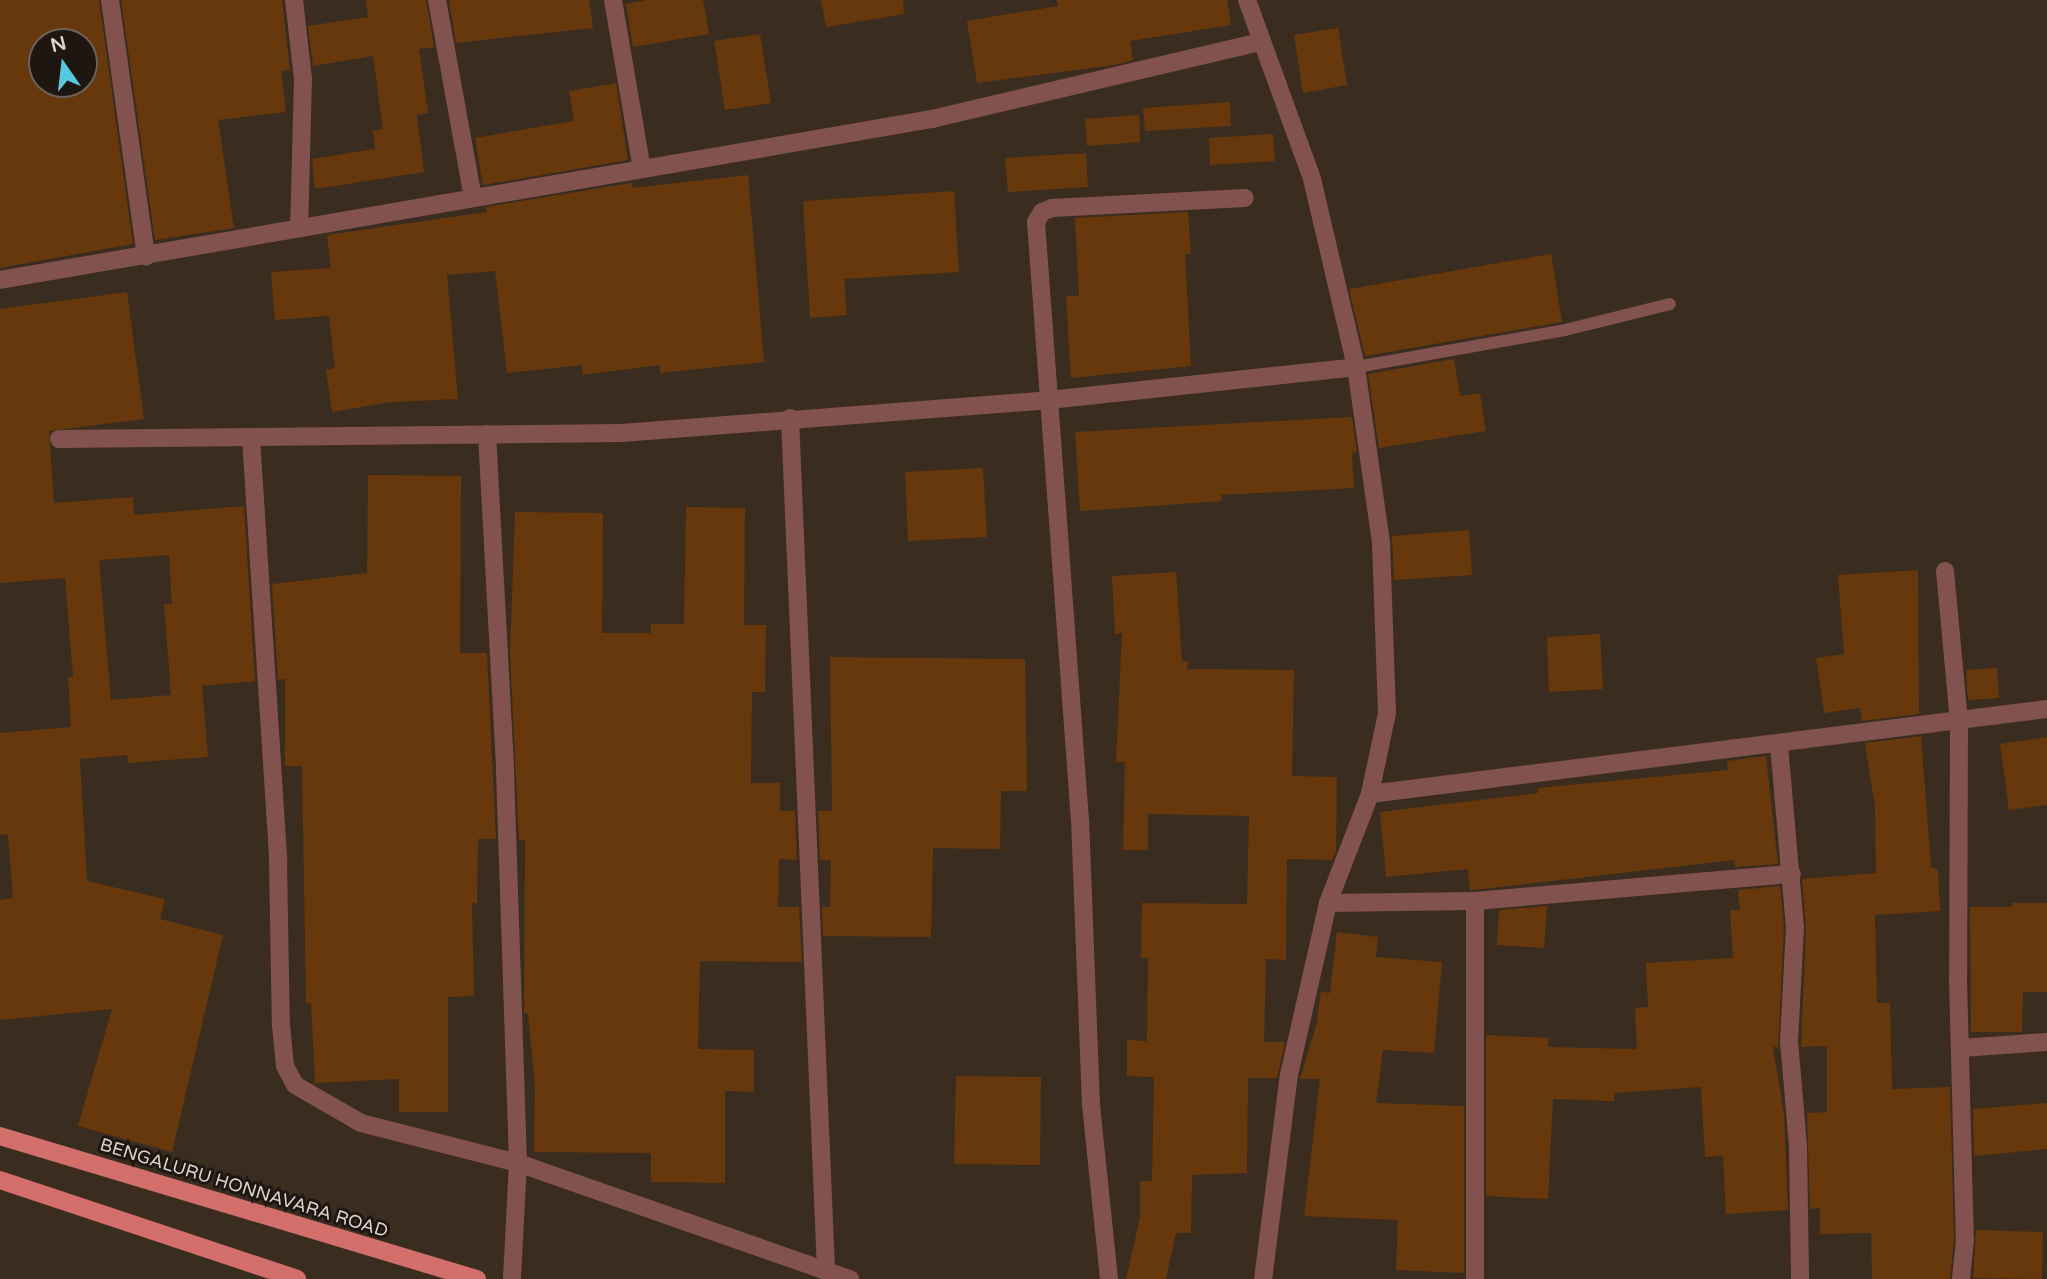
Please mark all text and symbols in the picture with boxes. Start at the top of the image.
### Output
north arrow [28,28,98,98]
text: N [48,32,68,57]
street label: BENGALURU HONNAVARA ROAD [97,1134,391,1242]

